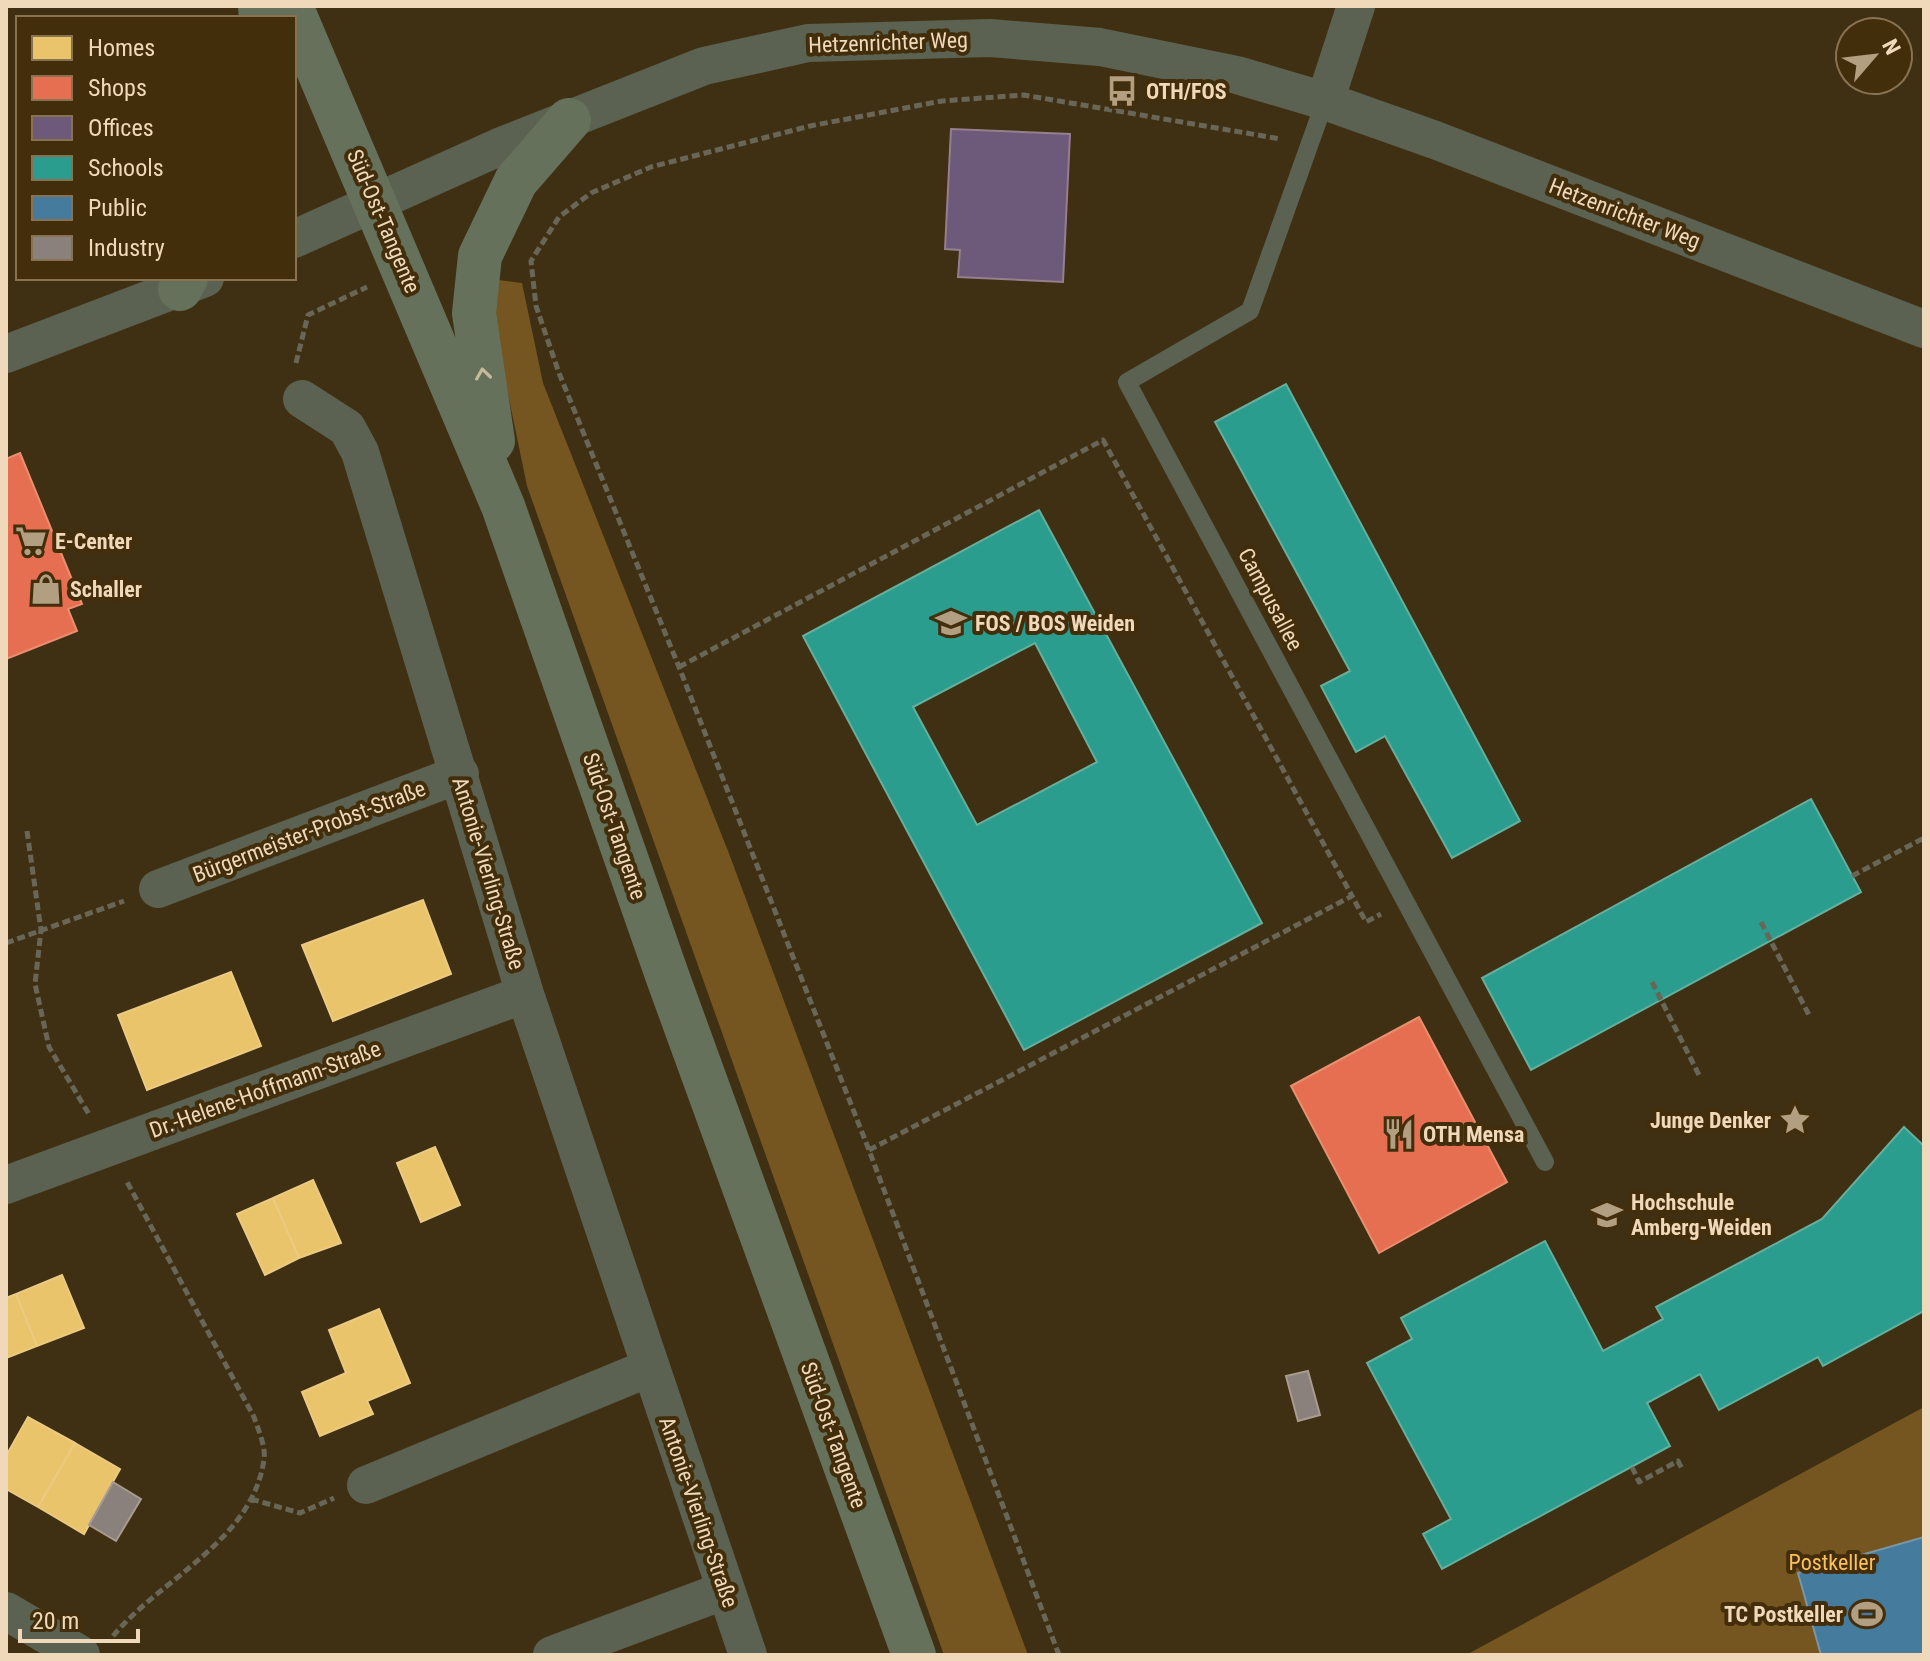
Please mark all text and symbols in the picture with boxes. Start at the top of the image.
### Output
legend [16,16,296,280]
north arrow [1834,16,1914,96]
street label: Hetzenrichter Weg [808,27,968,58]
text: Homes [88,34,155,62]
text: N [1877,35,1905,59]
text: Shops [88,74,147,102]
bus stop icon: OTH/FOS [1105,74,1139,108]
place label: OTH/FOS [1146,79,1227,104]
text: Offices [88,114,154,142]
street label: Süd-Ost-Tangente [342,146,425,297]
text: Schools [88,154,164,182]
street label: Hetzenrichter Weg [1546,173,1704,254]
text: Public [88,194,147,222]
text: Industry [88,234,165,262]
one-way arrow [475,367,492,381]
supermarket icon: E-Center [14,524,48,558]
place label: E-Center [55,529,132,554]
street label: Campusallee [1233,544,1308,655]
shop icon: Schaller [29,572,63,606]
place label: Schaller [70,577,142,602]
school or university icon: FOS / BOS Weiden [934,606,968,640]
place label: FOS / BOS Weiden [975,611,1135,636]
street label: Süd-Ost-Tangente [578,749,651,903]
street label: Antonie-Vierling-Straße [447,774,530,972]
street label: Bürgermeister-Probst-Straße [189,776,429,887]
street label: Dr.-Helene-Hoffmann-Straße [146,1036,384,1143]
place icon: Junge Denker [1778,1103,1812,1137]
place label: Junge Denker [1650,1108,1771,1133]
restaurant icon: OTH Mensa [1382,1117,1416,1151]
place label: OTH Mensa [1423,1122,1524,1147]
place label: Hochschule Amberg-Weiden [1631,1190,1772,1240]
school or university icon: Hochschule Amberg-Weiden [1590,1198,1624,1232]
street label: Süd-Ost-Tangente [795,1359,872,1512]
street label: Antonie-Vierling-Straße [654,1413,743,1611]
park label: Postkeller [1789,1550,1876,1575]
scale bar [20,1593,138,1643]
sports icon: TC Postkeller [1850,1597,1884,1631]
place label: TC Postkeller [1724,1602,1843,1627]
text: 20 m [32,1607,79,1635]

